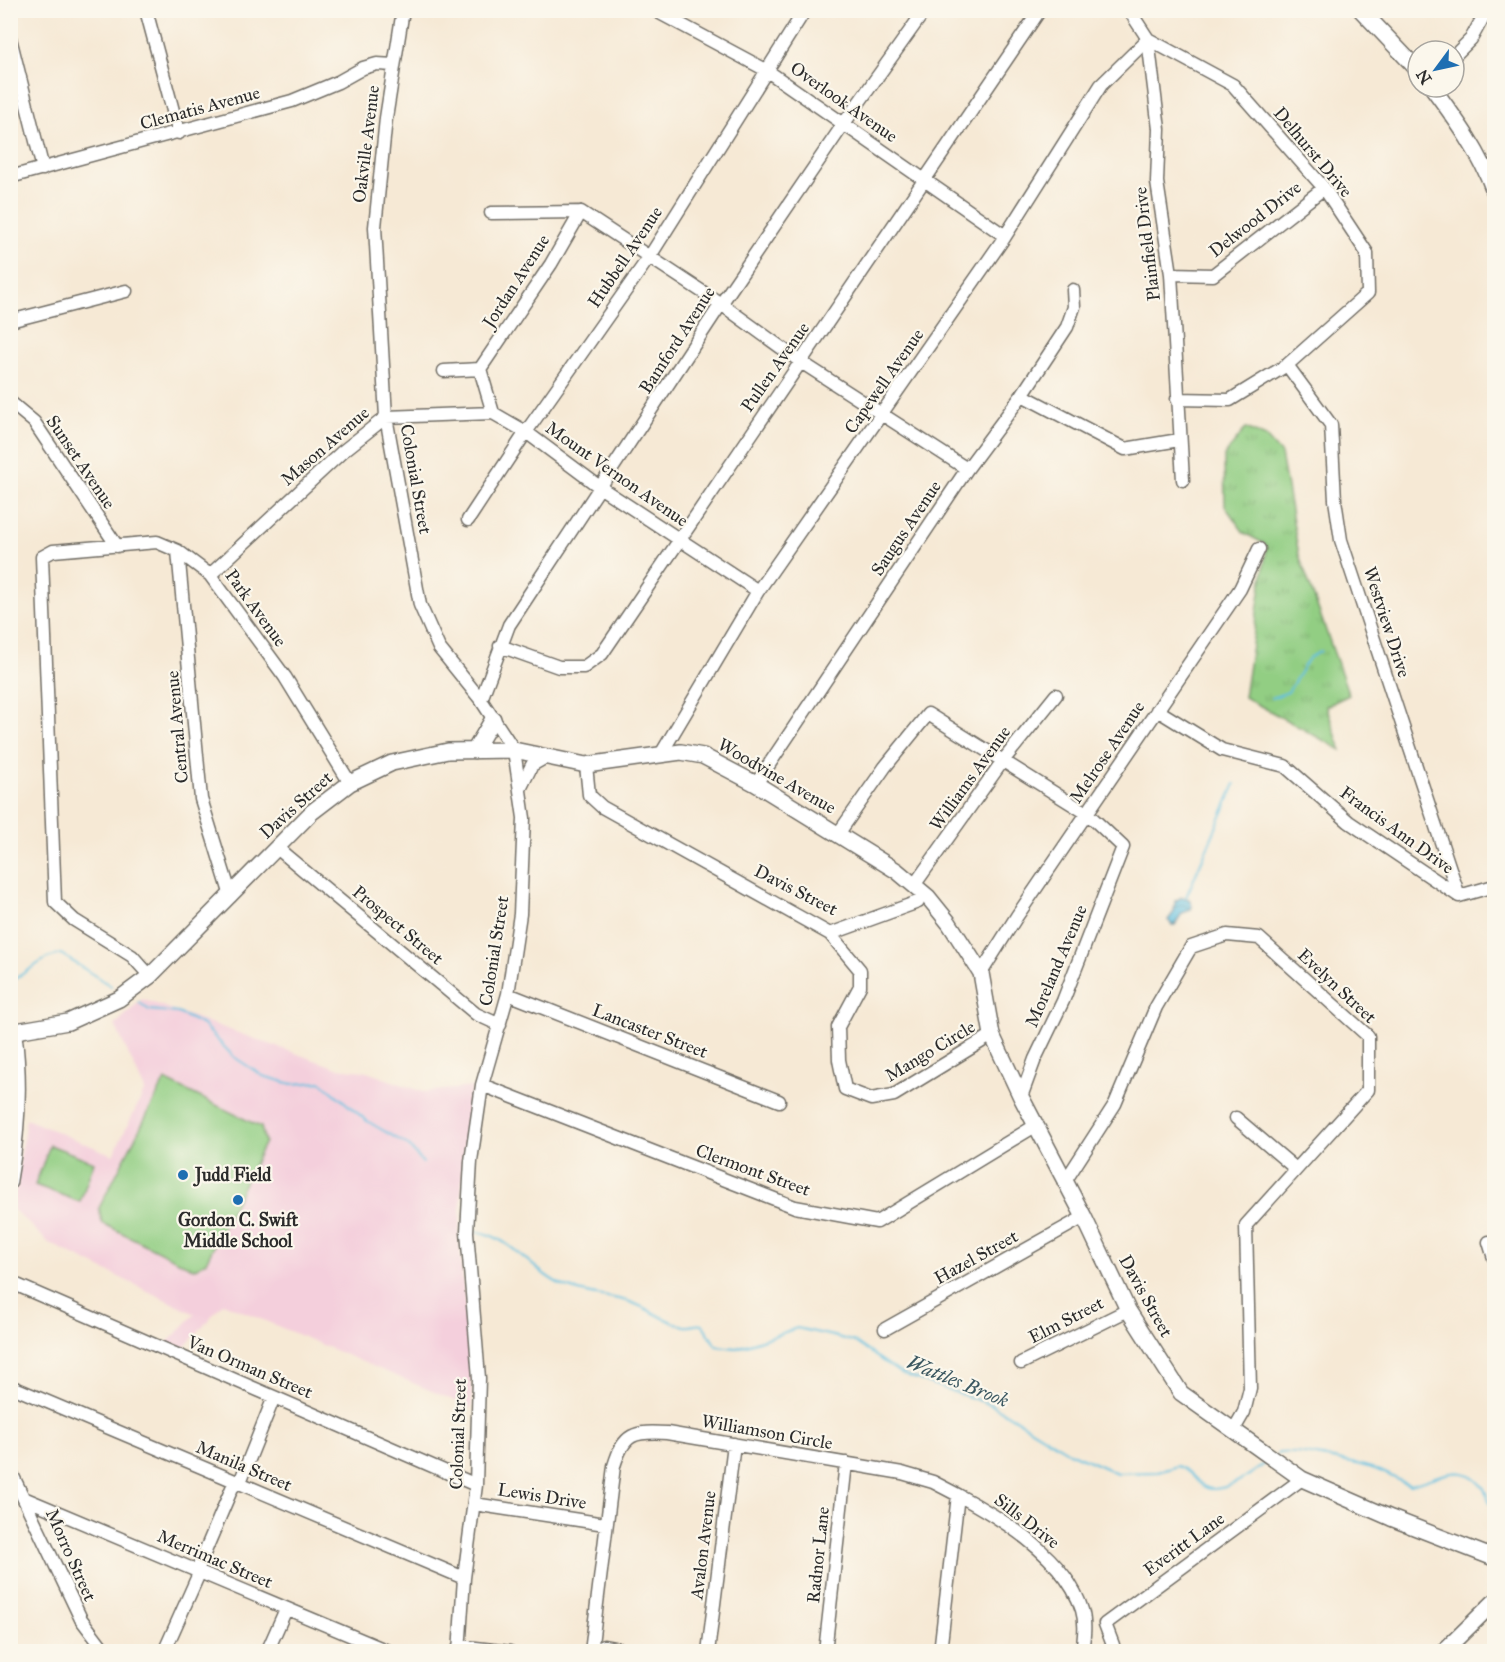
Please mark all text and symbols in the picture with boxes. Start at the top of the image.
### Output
north arrow [1406,39,1466,99]
street label: Overlook Avenue [786,57,902,147]
text: N [1412,66,1436,88]
street label: Clematis Avenue [138,81,262,135]
street label: Oakville Avenue [348,84,384,204]
street label: Delhurst Drive [1269,102,1357,202]
street label: Delwood Drive [1204,176,1306,262]
street label: Plainfield Drive [1129,186,1165,302]
street label: Hubbell Avenue [583,202,667,312]
street label: Jordan Avenue [477,230,555,334]
street label: Bamford Avenue [634,282,720,398]
street label: Pullen Avenue [736,318,814,416]
street label: Capewell Avenue [840,324,928,438]
street label: Mason Avenue [276,402,374,490]
street label: Sunset Avenue [42,411,120,513]
street label: Mount Vernon Avenue [541,416,693,532]
street label: Colonial Street [396,422,437,536]
street label: Saugus Avenue [866,476,947,580]
street label: Westview Drive [1359,564,1415,680]
street label: Park Avenue [221,565,291,651]
street label: Central Avenue [161,670,193,784]
street label: Melrose Avenue [1065,697,1149,807]
street label: Williams Avenue [925,721,1015,835]
street label: Woodvine Avenue [714,733,840,819]
street label: Davis Street [255,766,337,843]
street label: Francis Ann Drive [1336,781,1458,879]
street label: Davis Street [751,860,842,921]
street label: Prospect Street [348,881,448,970]
street label: Colonial Street [474,894,514,1008]
street label: Moreland Avenue [1020,902,1092,1030]
street label: Evelyn Street [1293,944,1381,1028]
street label: Lancaster Street [589,999,711,1063]
street label: Mango Circle [881,1016,980,1087]
street label: Clermont Street [693,1139,814,1201]
place label: Judd Field [193,1164,272,1187]
marker: Judd Field [176,1168,190,1182]
marker: Gordon C. Swift Middle School [231,1193,245,1207]
place label: Gordon C. Swift Middle School [178,1209,299,1252]
street label: Hazel Street [930,1225,1022,1289]
street label: Davis Street [1114,1251,1178,1341]
street label: Elm Street [1025,1291,1108,1348]
street label: Van Orman Street [183,1330,316,1404]
water label: Wattles Brook [904,1350,1013,1412]
street label: Colonial Street [445,1377,471,1490]
street label: Williamson Circle [700,1410,834,1454]
street label: Manila Street [193,1436,296,1496]
street label: Lewis Drive [496,1478,588,1514]
street label: Avalon Avenue [685,1489,721,1602]
street label: Sills Drive [990,1489,1064,1553]
street label: Morro Street [41,1505,101,1605]
street label: Radnor Lane [802,1506,834,1604]
street label: Everitt Lane [1139,1507,1229,1581]
street label: Merrimac Street [154,1525,277,1593]

